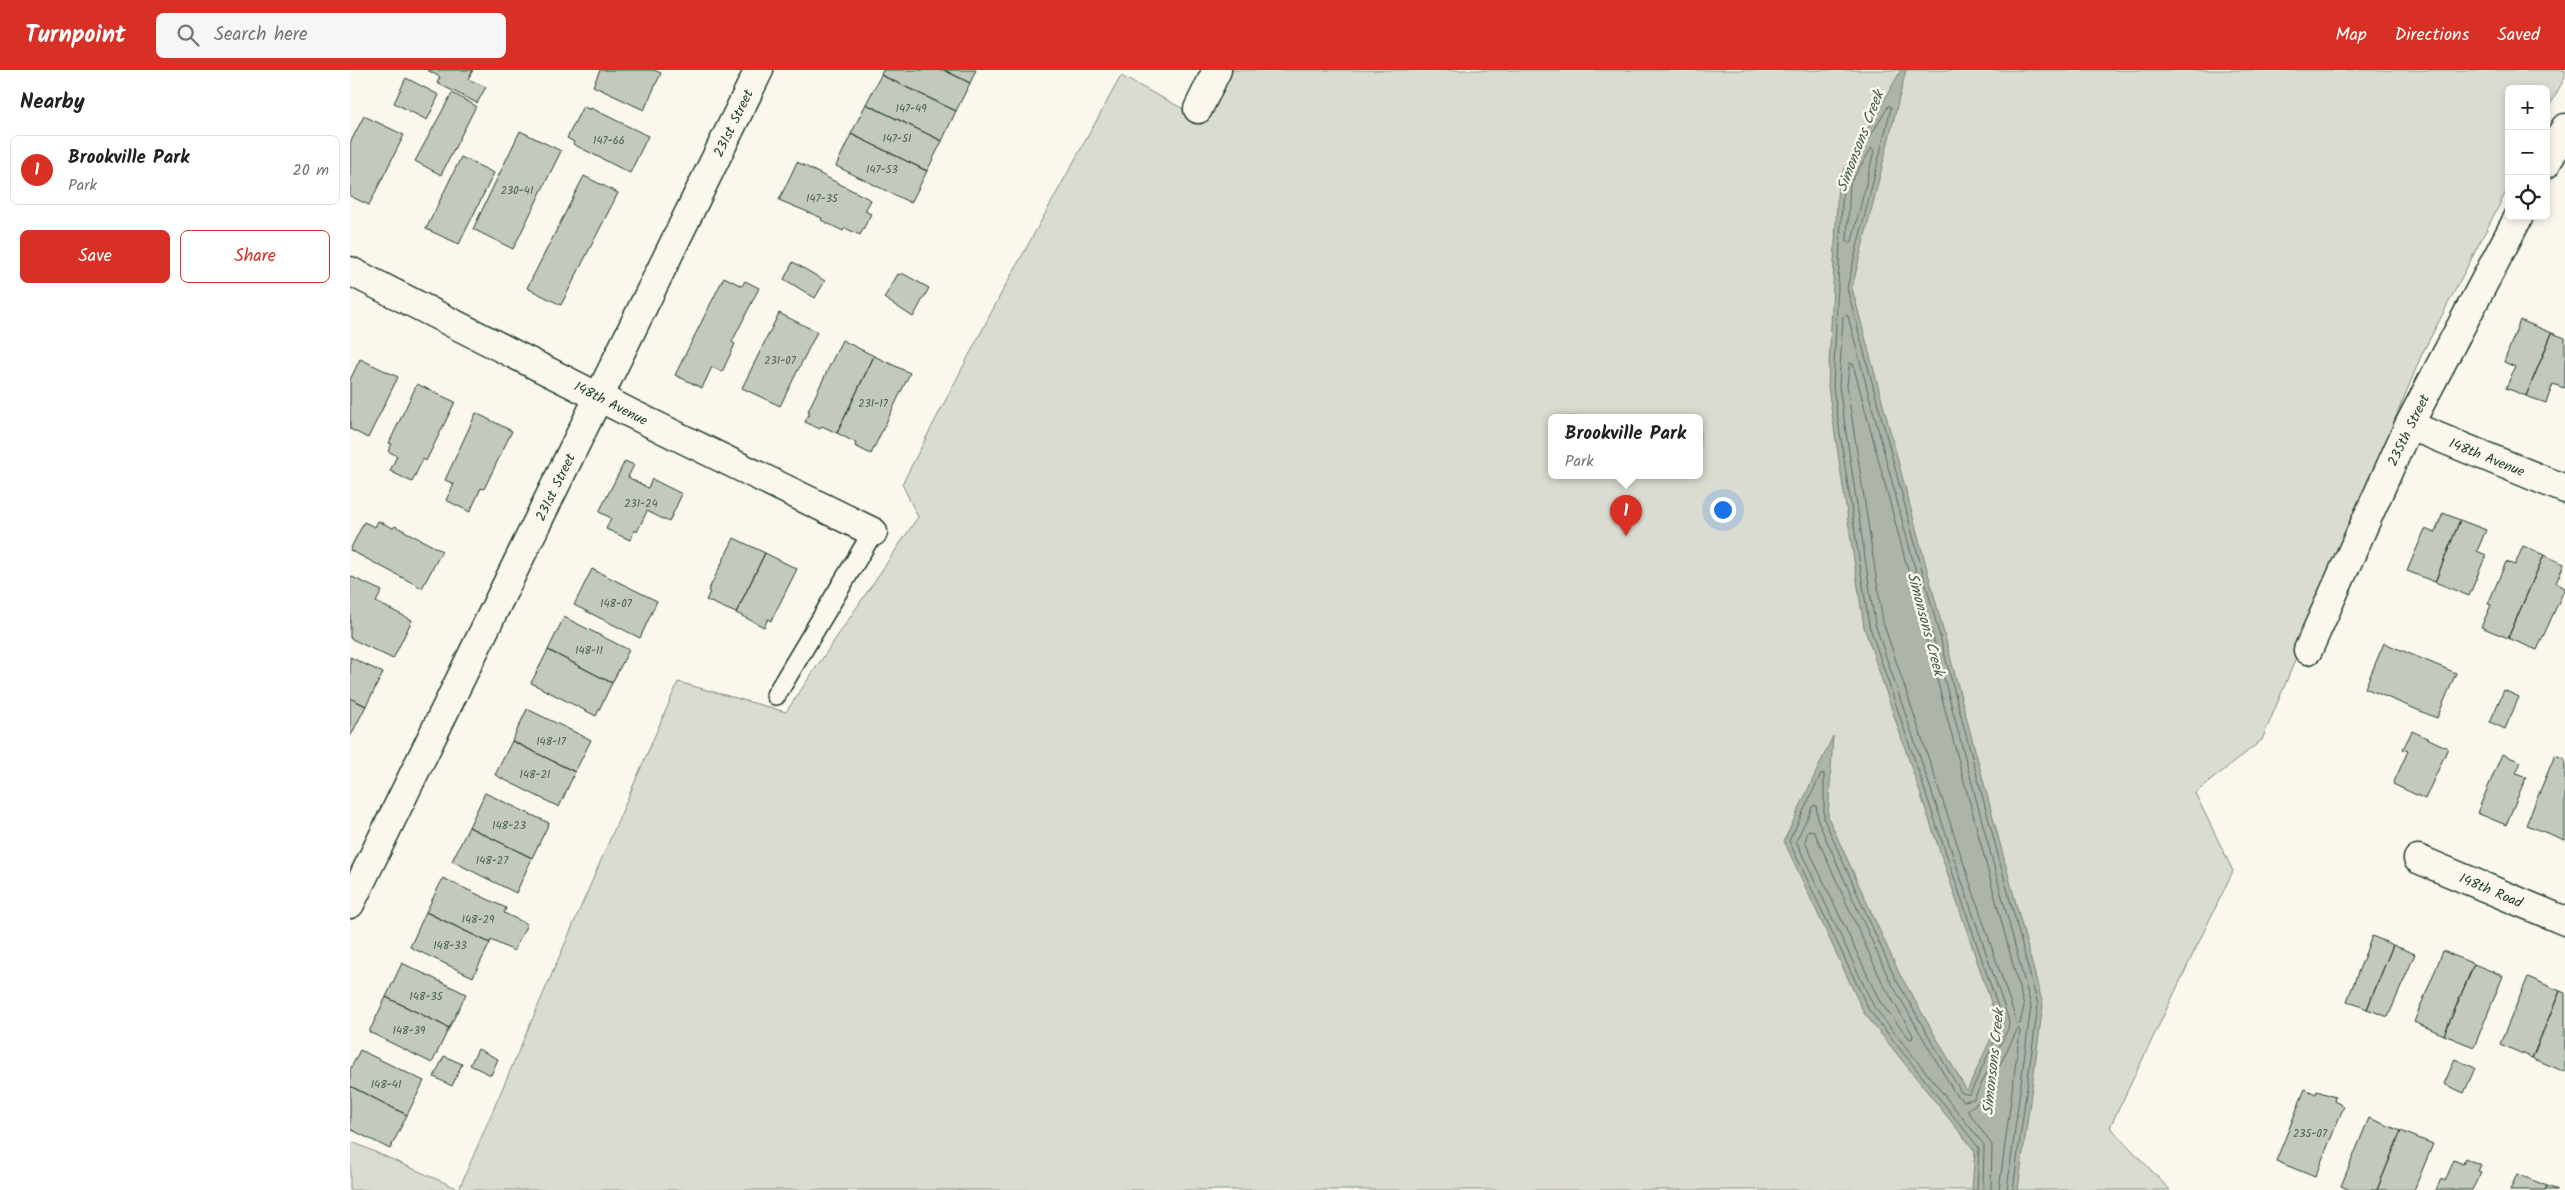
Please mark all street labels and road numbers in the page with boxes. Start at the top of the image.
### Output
street label: 231st Street [708,85,760,161]
street label: 148th Avenue [570,376,652,432]
street label: 235th Street [2382,390,2436,470]
street label: 148th Avenue [2445,433,2529,483]
street label: 231st Street [530,449,582,525]
street label: 148th Road [2455,868,2527,915]

